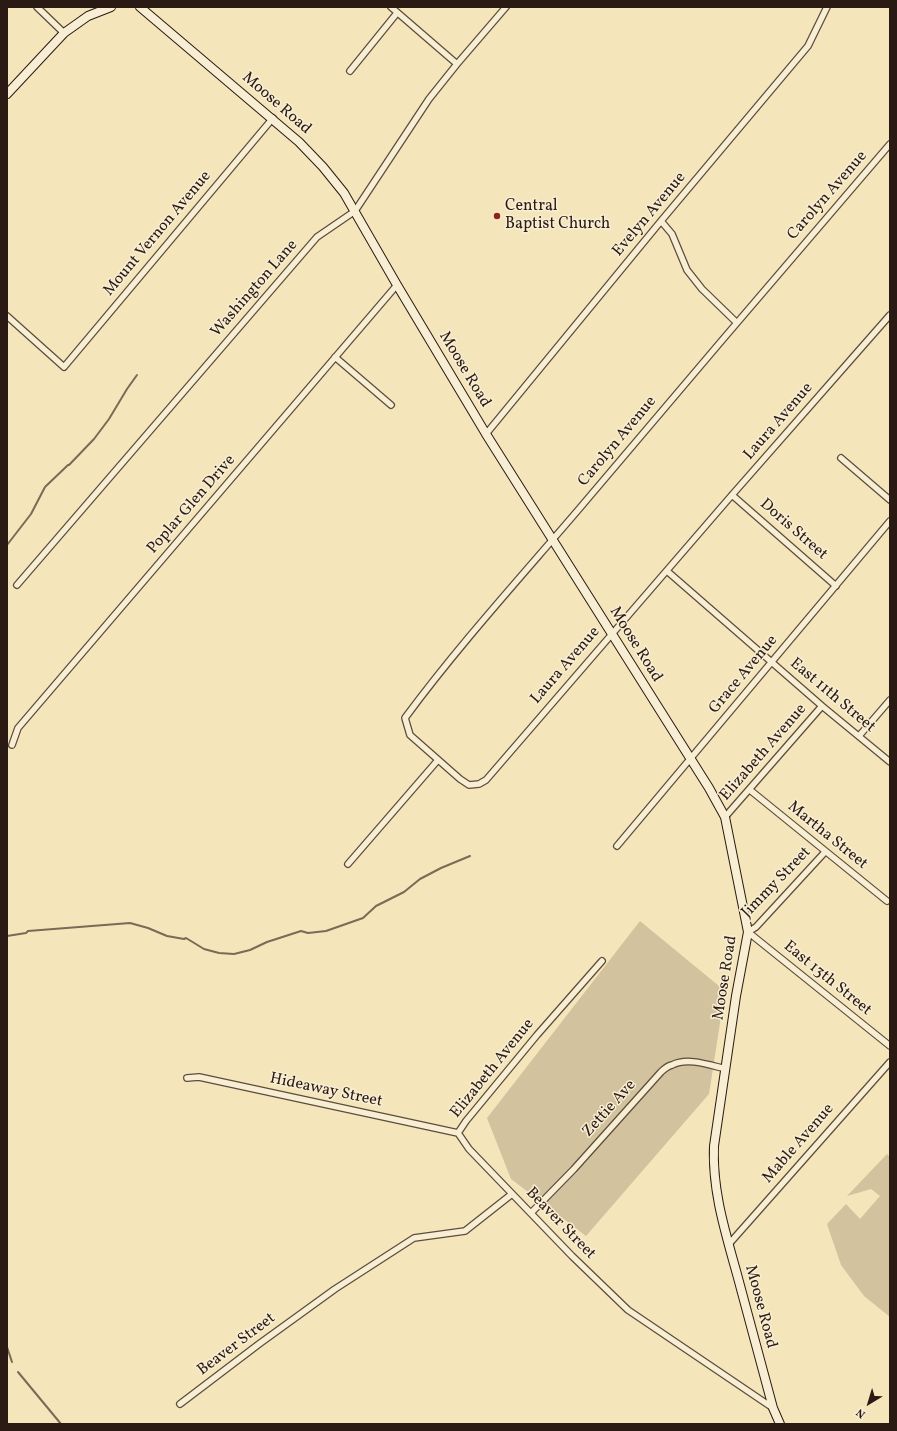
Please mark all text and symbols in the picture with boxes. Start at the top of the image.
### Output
street label: Moose Road [237,69,315,139]
street label: Carolyn Avenue [784,147,872,245]
street label: Mount Vernon Avenue [100,168,216,300]
street label: Evelyn Avenue [609,169,691,261]
place label: Central Baptist Church [505,197,610,235]
marker: Central Baptist Church [492,211,502,221]
street label: Washington Lane [208,236,302,342]
street label: Moose Road [434,328,494,412]
street label: Laura Avenue [740,379,818,465]
street label: Carolyn Avenue [575,393,661,491]
street label: Poplar Glen Drive [144,452,240,558]
street label: Doris Street [755,495,831,565]
street label: Moose Road [604,604,666,686]
street label: Laura Avenue [527,623,605,709]
street label: Grace Avenue [706,632,782,718]
street label: East 11th Street [785,655,879,737]
street label: Elizabeth Avenue [717,701,811,805]
street label: Martha Street [783,798,871,874]
street label: Jimmy Street [738,843,816,923]
street label: Moose Road [710,934,742,1022]
street label: East 13th Street [779,938,875,1020]
street label: Elizabeth Avenue [447,1015,539,1123]
street label: Hideaway Street [268,1070,384,1112]
street label: Zettie Ave [579,1076,641,1142]
street label: Mable Avenue [759,1100,839,1188]
street label: Beaver Street [521,1184,599,1264]
street label: Moose Road [740,1263,780,1351]
street label: Beaver Street [194,1309,280,1381]
north arrow [849,1383,889,1423]
text: N [854,1404,869,1421]

